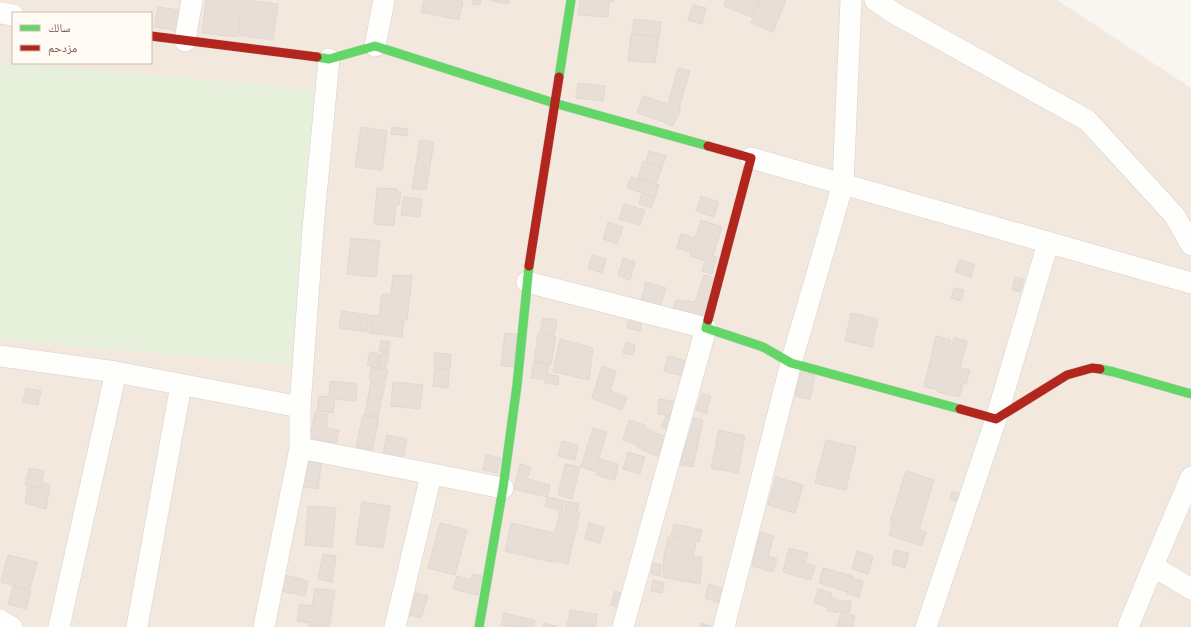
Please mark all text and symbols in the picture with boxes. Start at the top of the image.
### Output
legend [12,12,152,64]
text: سالك [48,21,70,35]
text: مزدحم [48,41,77,56]

